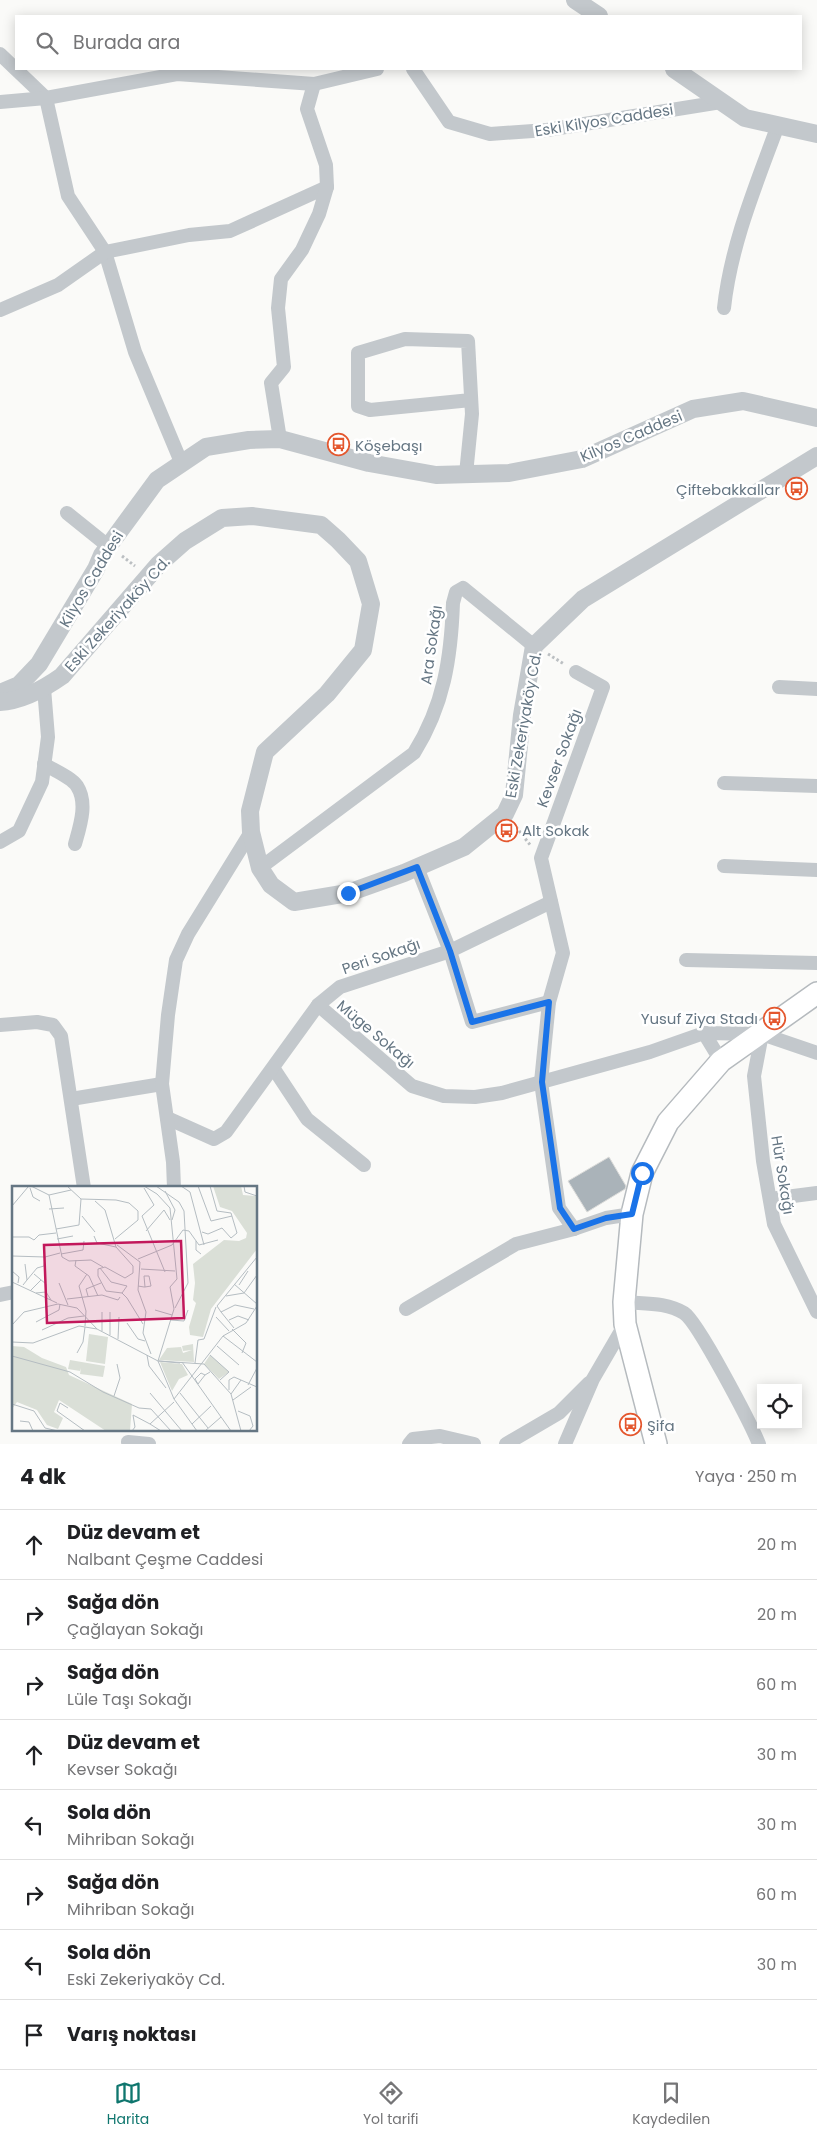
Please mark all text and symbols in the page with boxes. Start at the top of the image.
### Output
search box [15,15,802,70]
icon: search [33,29,61,57]
text: Burada ara [73,29,180,56]
street label: Eski Kilyos Caddesi [533,99,675,141]
street label: Kilyos Caddesi [577,405,685,467]
bus stop icon: Köşebaşı [327,433,351,457]
place label: Köşebaşı [355,435,423,456]
bus stop icon: Çiftebakkallar [784,477,808,501]
place label: Çiftebakkallar [676,479,780,500]
street label: Kilyos Caddesi [54,527,128,631]
street label: Eski Zekeriyaköy Cd. [60,552,174,676]
street label: Ara Sokağı [415,604,447,686]
street label: Eski Zekeriyaköy Cd. [500,650,546,800]
street label: Kevser Sokağı [531,706,587,810]
bus stop icon: Alt Sokak [494,818,518,842]
place label: Alt Sokak [522,820,590,841]
route end [337,882,360,905]
street label: Peri Sokağı [339,933,423,979]
street label: Müge Sokağı [332,995,420,1073]
bus stop icon: Yusuf Ziya Stadı [762,1006,786,1030]
place label: Yusuf Ziya Stadı [641,1008,758,1029]
street label: Hür Sokağı [766,1134,800,1216]
route start [631,1162,654,1185]
inset map [12,1186,258,1432]
map controls [757,1384,802,1429]
button: locate [757,1384,802,1429]
bus stop icon: Şifa [619,1413,643,1437]
place label: Şifa [647,1415,675,1436]
text: 4 dk [20,1462,66,1491]
text: Yaya · 250 m [695,1465,797,1488]
text: Düz devam et [67,1519,200,1546]
icon: ahead [20,1531,48,1559]
text: 20 m [757,1533,797,1556]
text: Nalbant Çeşme Caddesi [67,1548,263,1571]
text: Sağa dön [67,1589,159,1616]
icon: right [20,1601,48,1629]
text: 20 m [757,1603,797,1626]
text: Çağlayan Sokağı [67,1618,204,1641]
text: Sağa dön [67,1659,159,1686]
icon: right [20,1671,48,1699]
text: 60 m [756,1673,797,1696]
text: Lüle Taşı Sokağı [67,1688,192,1711]
text: Düz devam et [67,1729,200,1756]
icon: ahead [20,1741,48,1769]
text: 30 m [757,1743,797,1766]
text: Kevser Sokağı [67,1758,177,1781]
text: Sola dön [67,1799,151,1826]
icon: left [20,1811,48,1839]
text: 30 m [757,1813,797,1836]
text: Mihriban Sokağı [67,1828,194,1851]
text: Sağa dön [67,1869,159,1896]
icon: right [20,1881,48,1909]
text: 60 m [756,1883,797,1906]
text: Mihriban Sokağı [67,1898,194,1921]
text: Sola dön [67,1939,151,1966]
icon: left [20,1951,48,1979]
text: 30 m [757,1953,797,1976]
text: Eski Zekeriyaköy Cd. [67,1968,225,1991]
icon: arrive [20,2021,48,2049]
text: Varış noktası [67,2021,197,2048]
tab: Harita [107,2079,149,2130]
tab: Yol tarifi [363,2079,419,2130]
tab: Kaydedilen [632,2079,710,2130]

